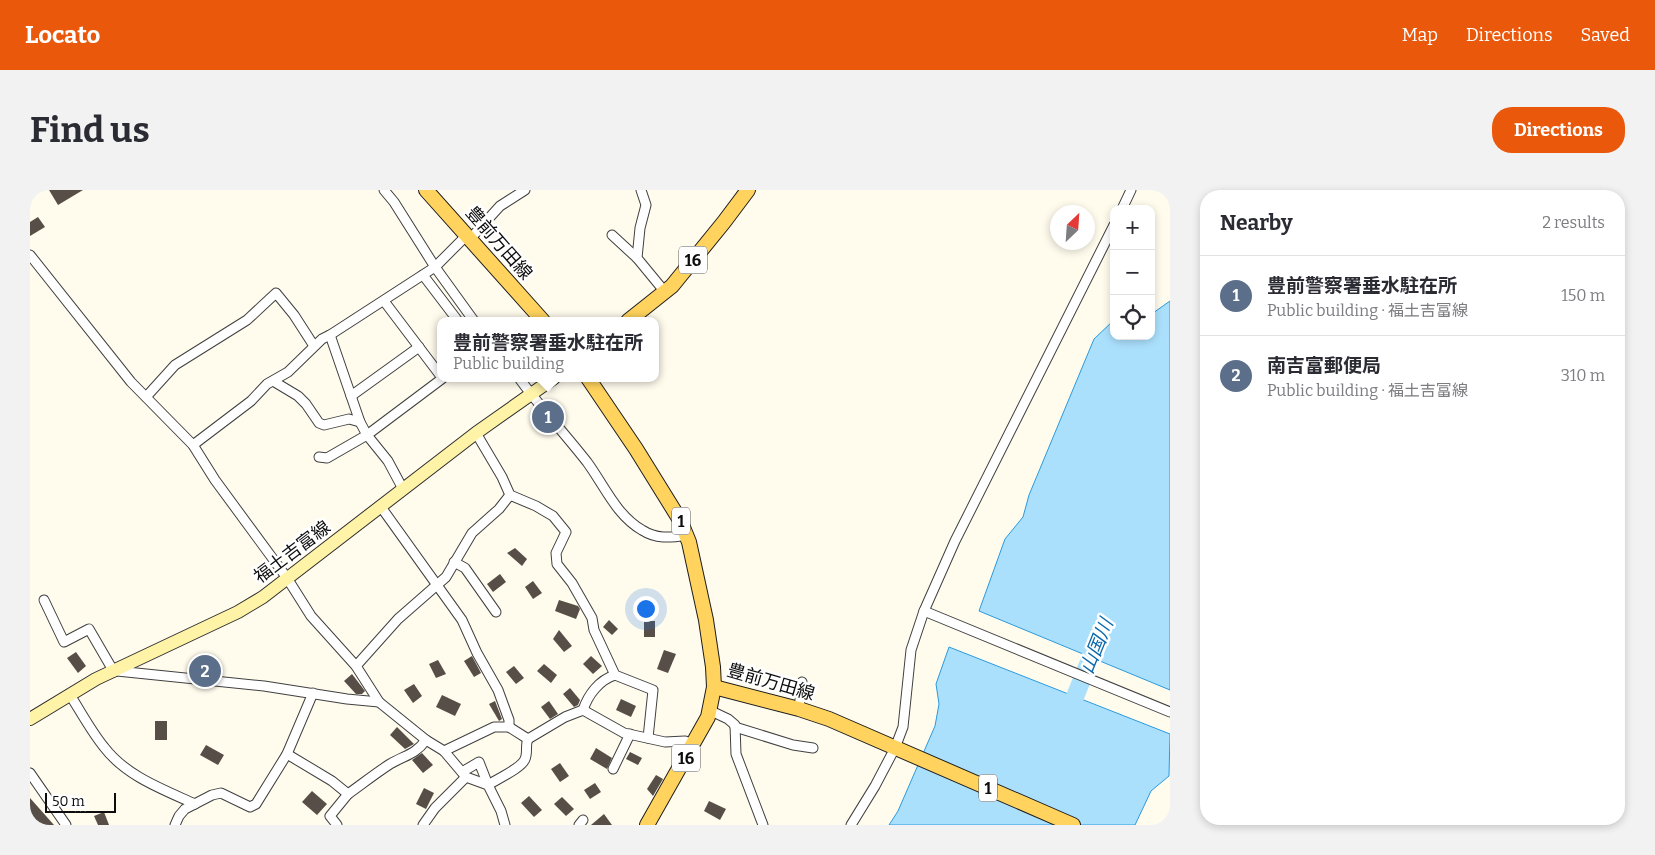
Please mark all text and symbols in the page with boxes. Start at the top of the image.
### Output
text: Locato [25,21,100,49]
text: Map [1402,24,1438,46]
text: Directions [1466,24,1553,46]
text: Saved [1581,24,1630,46]
button: Directions [1492,107,1625,153]
text: Find us [30,109,150,151]
street label: 豊前万田線 [461,202,537,284]
north arrow [1050,205,1095,250]
map controls [1110,205,1155,340]
button: + [1110,205,1155,250]
text: Nearby [1220,210,1293,236]
text: 2 results [1542,213,1605,232]
road number: 16 [679,246,707,274]
button: − [1110,250,1155,295]
text: 豊前警察署垂水駐在所 [1267,274,1457,297]
text: 1 [1233,286,1239,305]
text: 150 m [1561,286,1605,305]
button: locate [1110,295,1155,340]
text: Public building · 福土吉富線 [1267,301,1468,320]
popup [437,317,659,382]
text: 豊前警察署垂水駐在所 [453,331,643,354]
text: Public building [453,354,564,373]
text: 南吉富郵便局 [1267,354,1381,377]
text: 2 [1231,366,1241,385]
text: 310 m [1561,366,1605,385]
text: Public building · 福土吉富線 [1267,381,1468,400]
pin: 1 [532,398,564,436]
road number: 1 [672,508,690,534]
street label: 福土吉富線 [249,516,335,588]
your location [633,596,659,622]
water label: 山国川 [1075,614,1119,677]
pin: 2 [189,652,221,690]
street label: 豊前万田線 [725,659,817,705]
road number: 16 [672,744,700,772]
road number: 1 [979,774,997,802]
scale bar [45,790,116,813]
text: 50 m [52,793,85,810]

